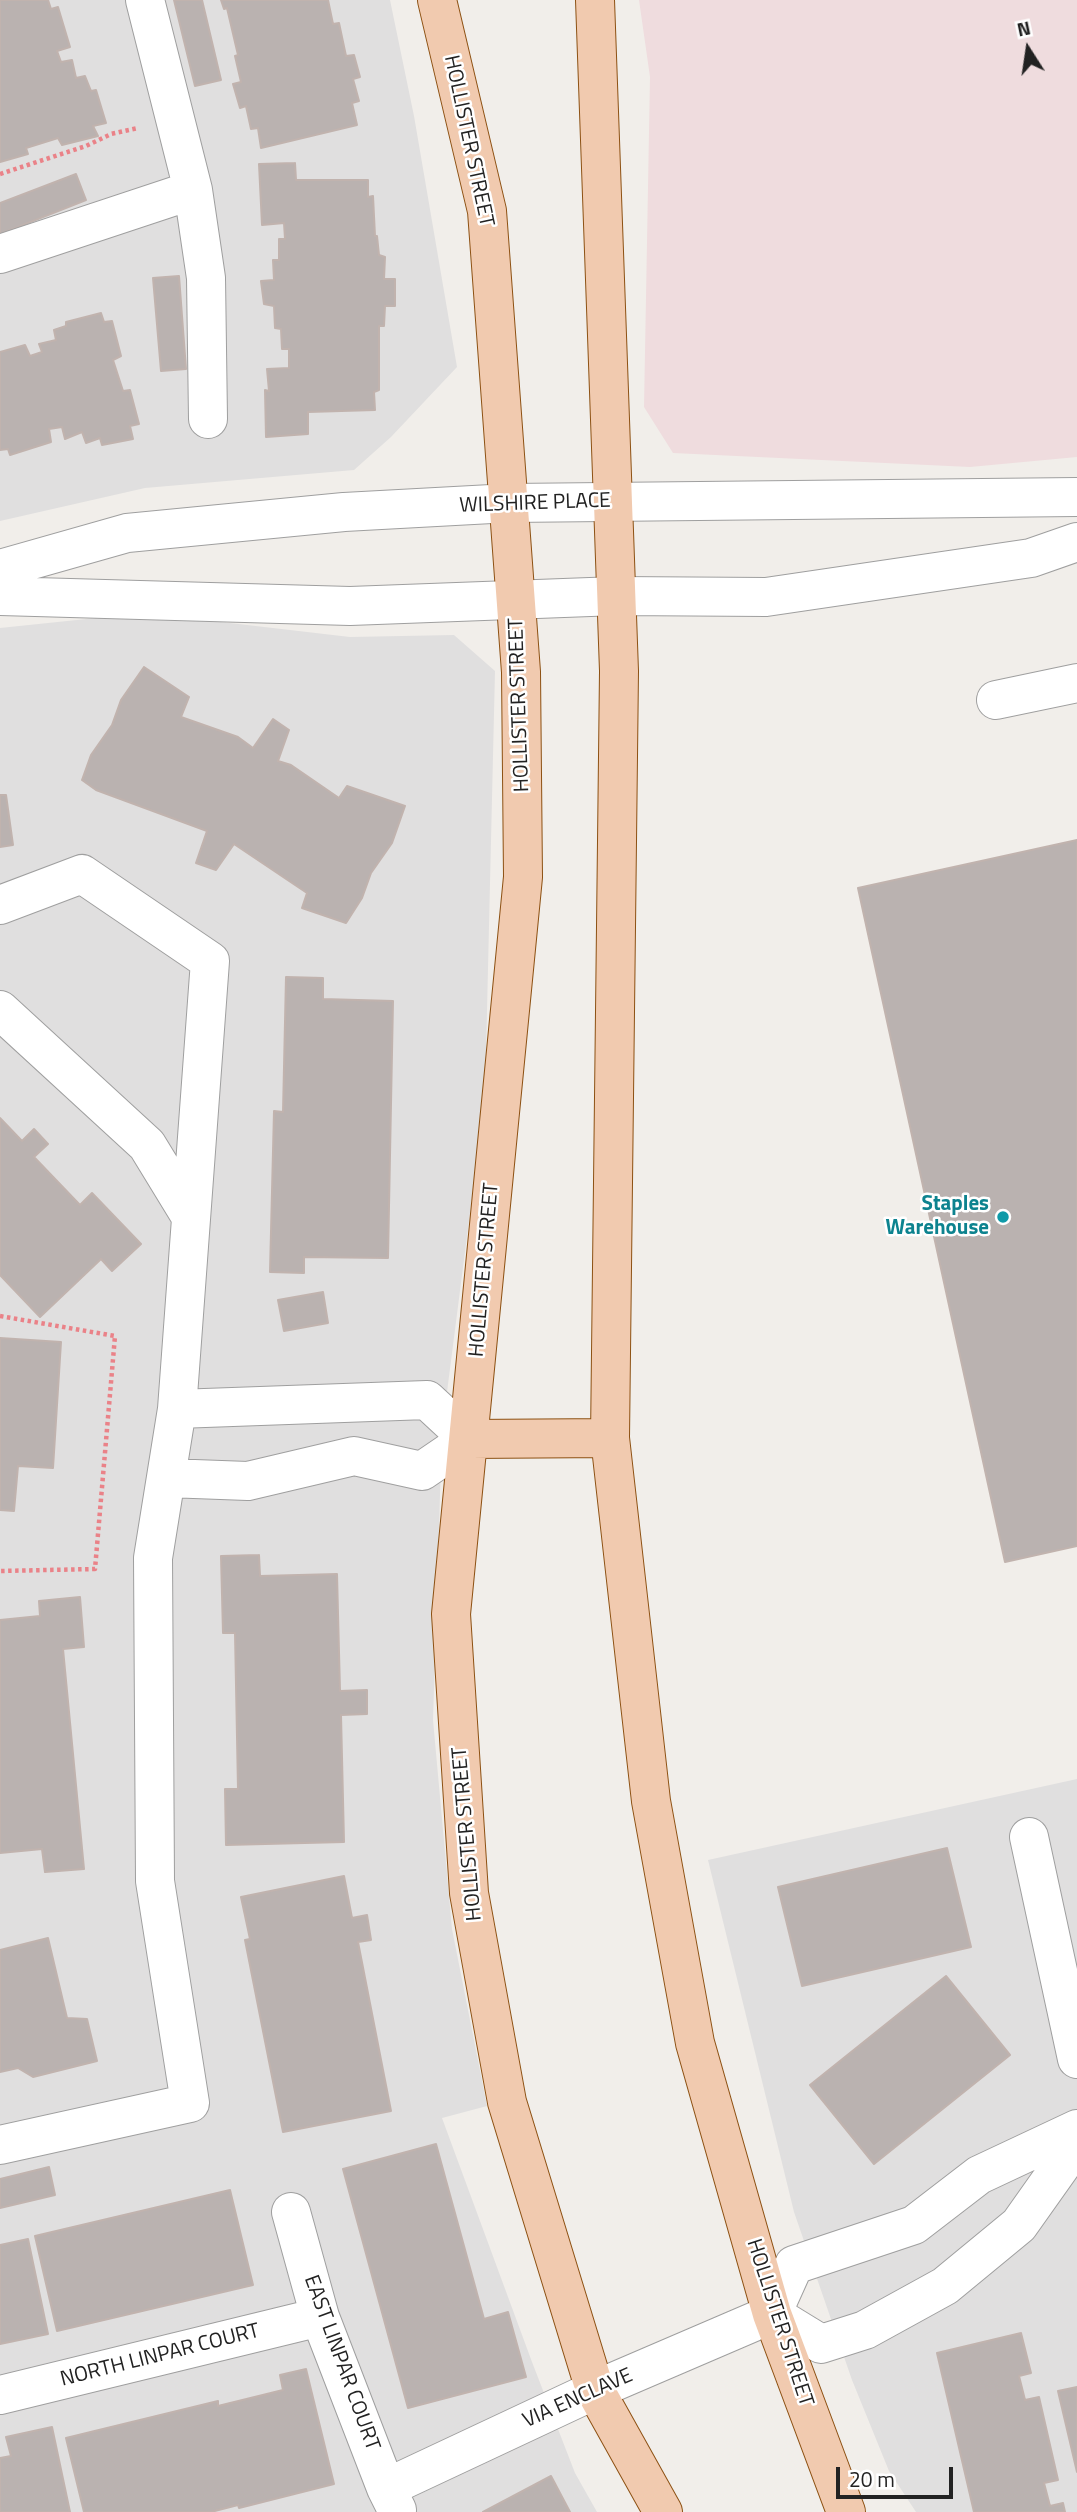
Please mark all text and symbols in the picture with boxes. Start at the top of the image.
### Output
text: N [1014,12,1033,44]
north arrow [993,14,1063,84]
street label: HOLLISTER STREET [438,53,498,229]
street label: WILSHIRE PLACE [459,489,611,519]
street label: HOLLISTER STREET [504,617,536,793]
street label: HOLLISTER STREET [465,1182,505,1358]
place label: Staples Warehouse [886,1192,989,1242]
marker: Staples Warehouse [995,1209,1011,1225]
street label: HOLLISTER STREET [448,1746,488,1922]
street label: HOLLISTER STREET [740,2236,818,2410]
street label: EAST LINPAR COURT [298,2272,384,2454]
street label: NORTH LINPAR COURT [58,2319,262,2393]
street label: VIA ENCLAVE [519,2364,637,2434]
scale bar [839,2452,956,2496]
text: 20 m [849,2463,895,2495]

